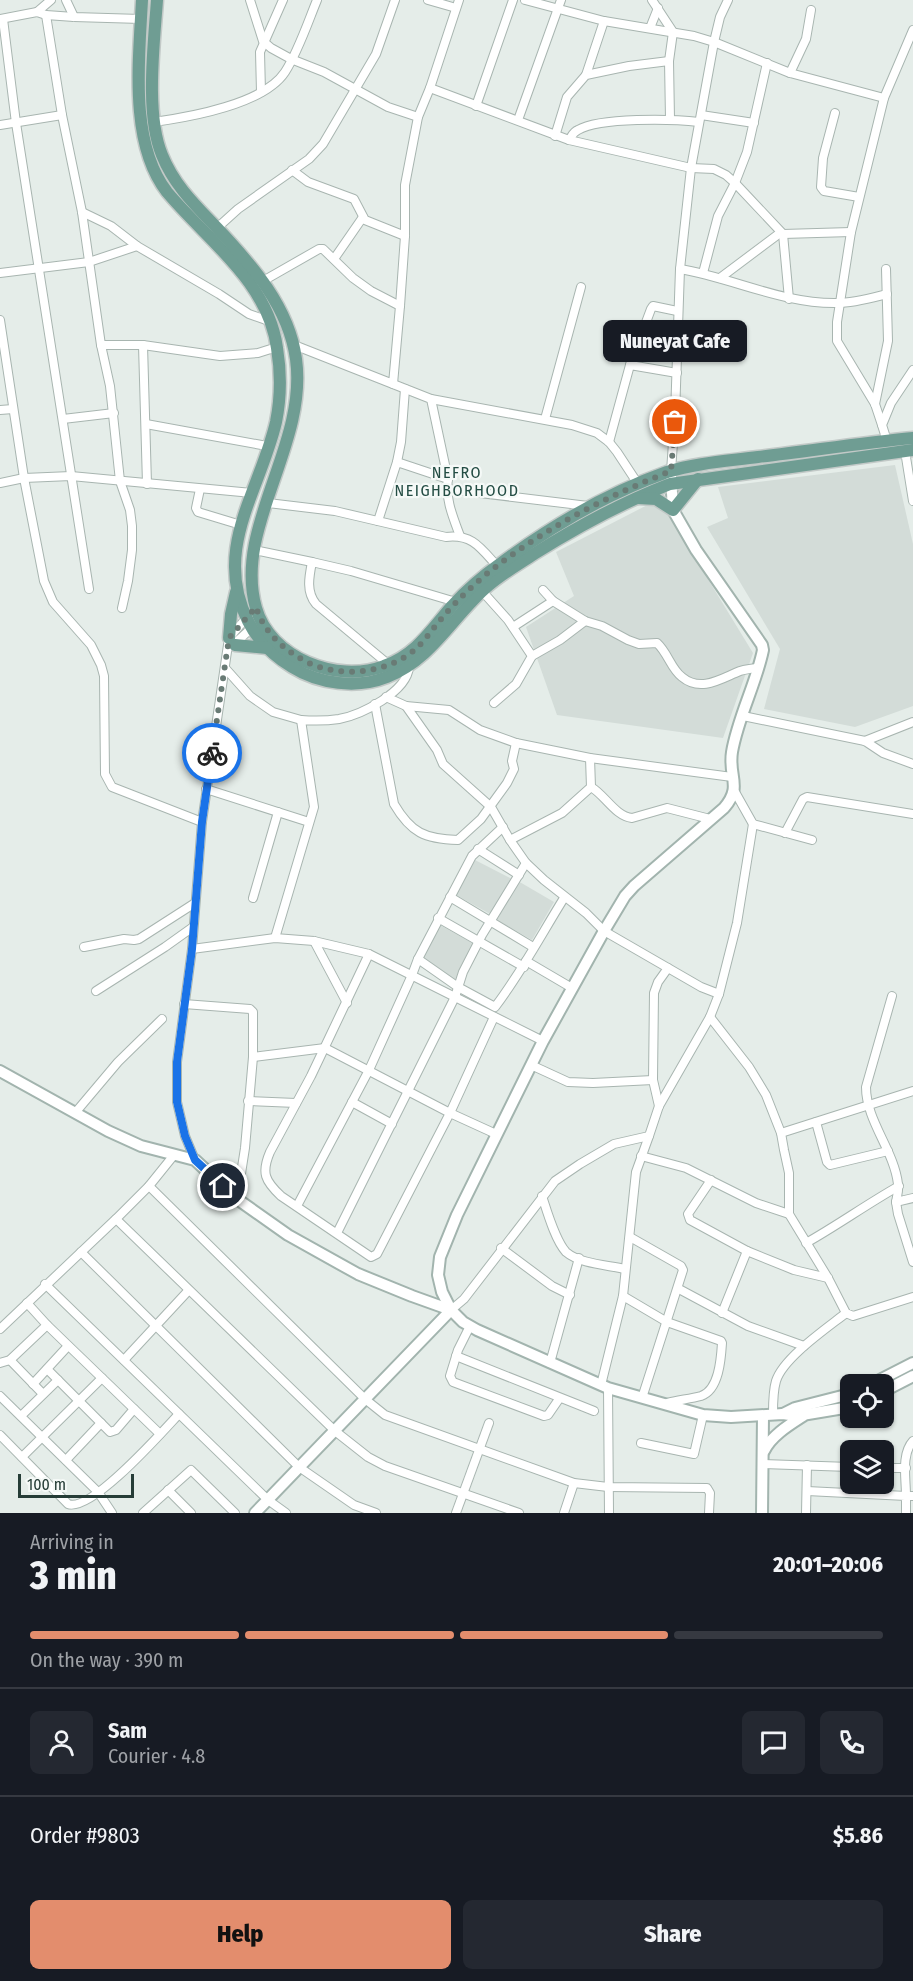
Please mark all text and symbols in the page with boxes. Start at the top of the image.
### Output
callout: Nuneyat Cafe [603,320,747,362]
text: Nuneyat Cafe [620,329,730,353]
pin [649,396,700,447]
icon: bag [658,405,691,438]
district label: NEFRO NEIGHBORHOOD [395,463,519,500]
courier [182,723,242,783]
icon: bike [196,737,229,770]
pin [197,1160,248,1211]
icon: home [206,1169,239,1202]
map controls [840,1374,894,1494]
button: locate [840,1374,894,1428]
button: layers [840,1440,894,1494]
scale bar [18,1471,134,1498]
text: 100 m [27,1475,66,1494]
text: Arriving in [30,1530,114,1554]
text: 20:01–20:06 [773,1551,883,1578]
text: 3 min [30,1553,117,1599]
text: On the way · 390 m [30,1648,183,1672]
button: person [30,1711,93,1774]
button: chat [742,1711,805,1774]
button: phone [820,1711,883,1774]
text: Sam [108,1717,147,1744]
text: Courier · 4.8 [108,1744,205,1768]
text: Order #9803 [30,1822,140,1849]
text: $5.86 [833,1822,883,1849]
button: Help [30,1900,451,1969]
button: Share [463,1900,883,1969]

